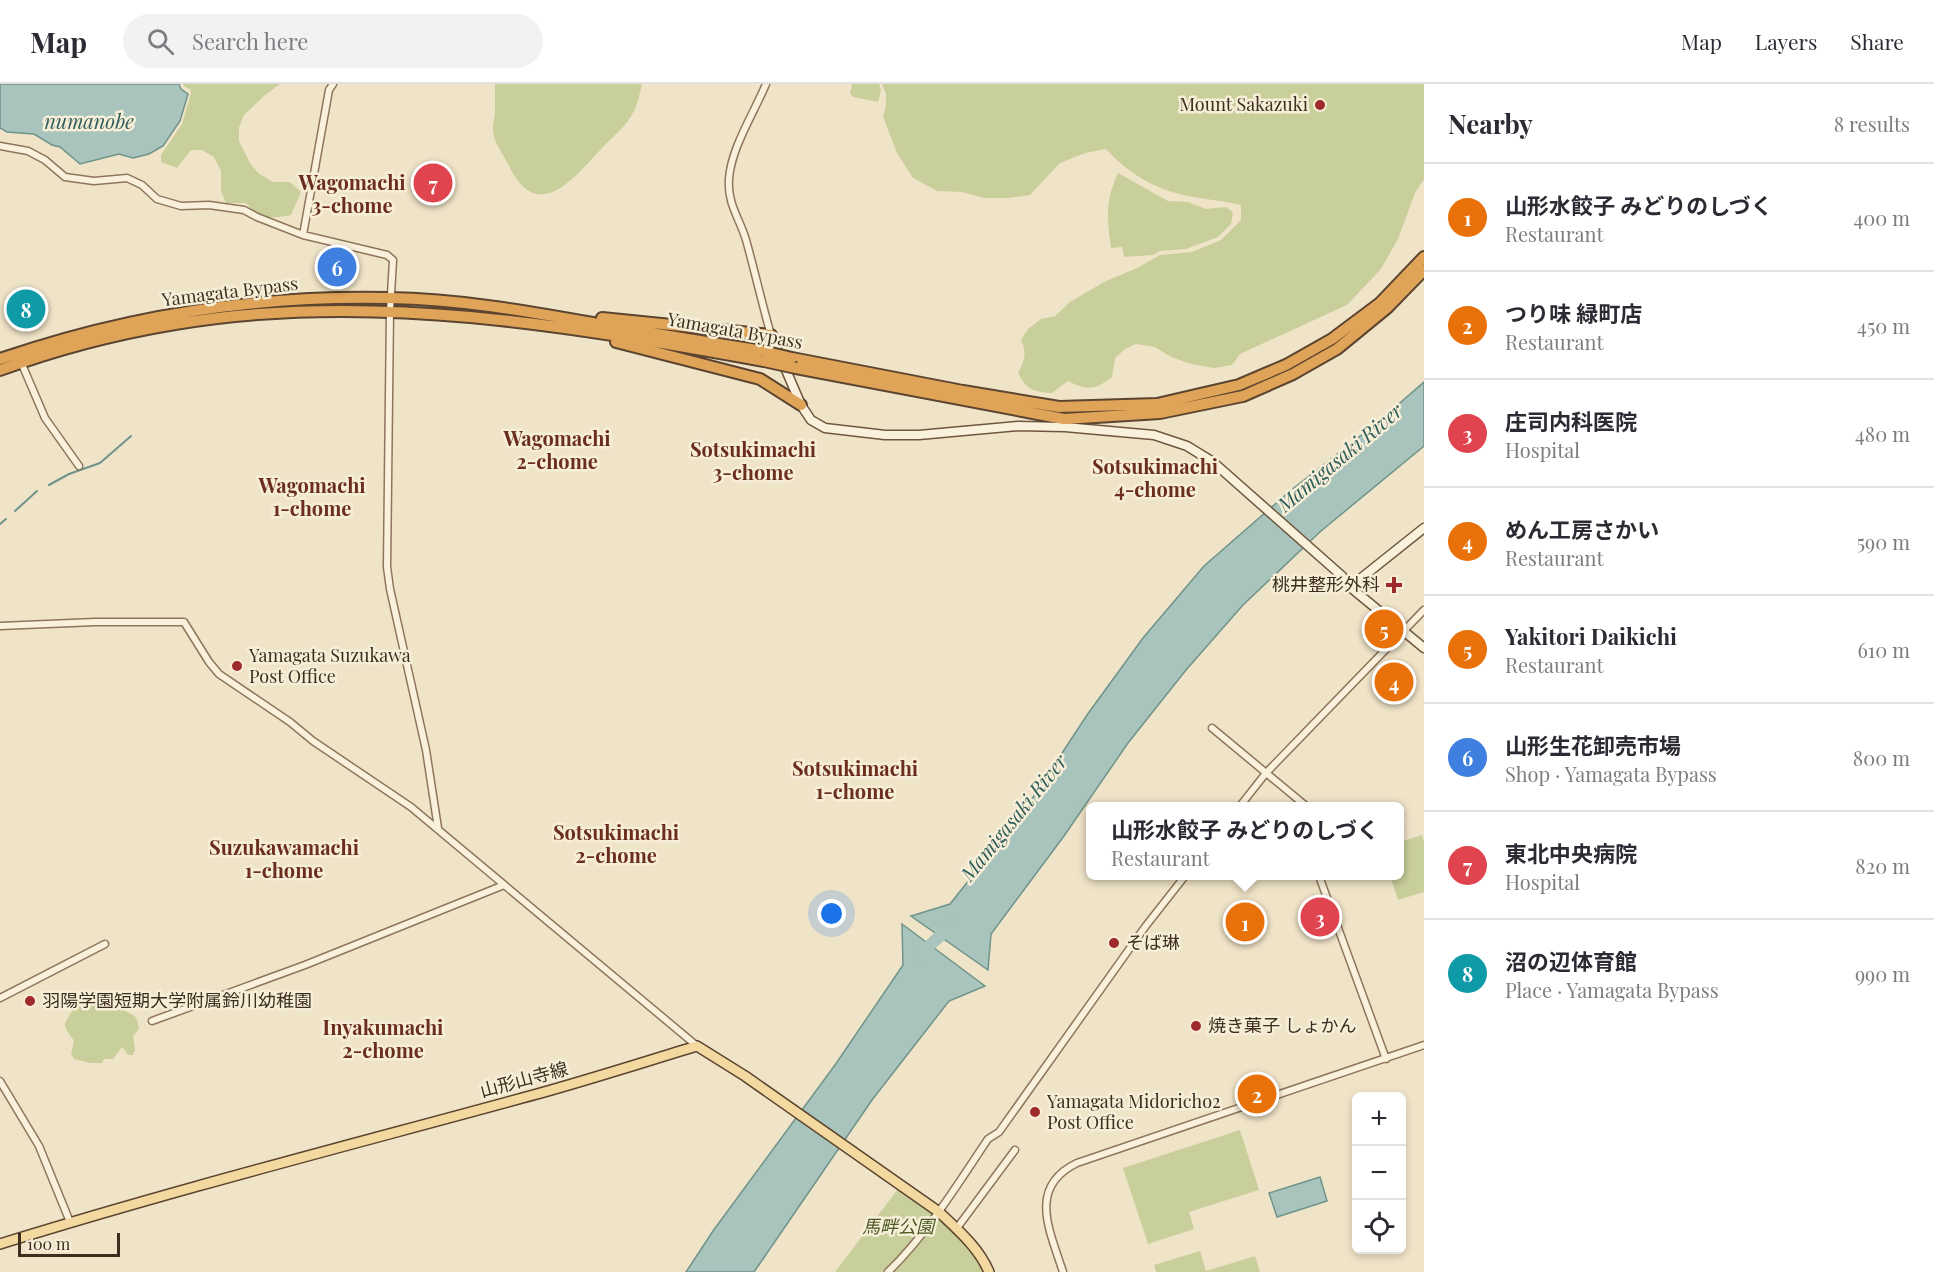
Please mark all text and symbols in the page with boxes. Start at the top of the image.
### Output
search box [123,14,543,68]
text: Map [30,23,87,60]
icon: search [144,25,177,58]
text: Search here [192,26,308,56]
text: Map [1681,27,1722,55]
text: Layers [1755,27,1817,55]
text: Share [1850,27,1904,55]
place label: Mount Sakazuki [1179,92,1308,116]
marker: Mount Sakazuki [1313,98,1327,112]
text: Nearby [1448,106,1533,141]
water label: numanobe [44,107,134,134]
text: 8 results [1834,110,1910,137]
pin: 7 [414,160,452,206]
district label: Wagomachi 3-chome [297,168,406,218]
text: 山形水餃子 みどりのしづく [1505,190,1773,220]
text: 1 [1464,204,1471,231]
text: 400 m [1853,204,1910,231]
text: Restaurant [1505,220,1604,247]
pin: 6 [318,244,356,290]
street label: Yamagata Bypass [160,271,299,311]
pin: 8 [6,286,46,332]
text: つり味 緑町店 [1505,298,1642,328]
street label: Yamagata Bypass [665,306,805,354]
text: 2 [1462,312,1473,339]
text: 450 m [1857,312,1910,339]
text: Restaurant [1505,328,1604,355]
water label: Mamigasaki River [1270,396,1408,518]
text: 庄司内科医院 [1505,406,1637,436]
text: 3 [1463,420,1472,447]
text: 480 m [1855,420,1910,447]
district label: Wagomachi 2-chome [502,424,611,474]
district label: Sotsukimachi 3-chome [690,435,816,485]
text: Hospital [1505,436,1580,463]
district label: Sotsukimachi 4-chome [1092,452,1218,502]
district label: Wagomachi 1-chome [257,471,366,521]
text: めん工房さかい [1505,514,1659,544]
text: 4 [1462,528,1473,555]
text: 590 m [1857,528,1910,555]
text: Restaurant [1505,544,1604,571]
place label: 桃井整形外科 [1272,572,1380,596]
marker: 桃井整形外科 [1385,576,1403,594]
pin: 5 [1364,606,1404,652]
text: Yakitori Daikichi [1505,621,1677,651]
text: 5 [1463,636,1472,663]
text: 610 m [1858,636,1910,663]
place label: Yamagata Suzukawa Post Office [248,643,411,688]
text: Restaurant [1505,651,1604,678]
marker: Yamagata Suzukawa Post Office [230,659,244,673]
pin: 4 [1374,660,1414,704]
text: 山形生花卸売市場 [1505,730,1681,760]
text: 6 [1462,744,1473,771]
text: 800 m [1853,744,1910,771]
water label: Mamigasaki River [953,747,1073,887]
district label: Sotsukimachi 1-chome [792,754,918,804]
text: Shop · Yamagata Bypass [1505,760,1717,787]
popup [1086,802,1404,880]
text: 山形水餃子 みどりのしづく [1111,814,1379,844]
district label: Sotsukimachi 2-chome [553,818,679,868]
district label: Suzukawamachi 1-chome [209,833,359,883]
text: 東北中央病院 [1505,838,1637,868]
text: Restaurant [1111,844,1210,871]
text: 7 [1463,852,1472,879]
text: 820 m [1855,852,1910,879]
text: Hospital [1505,868,1580,895]
pin: 3 [1300,894,1340,940]
your location [817,899,846,928]
pin: 1 [1226,900,1264,944]
place label: そば琳 [1126,930,1180,954]
marker: そば琳 [1107,936,1121,950]
text: 沼の辺体育館 [1505,946,1637,976]
text: 8 [1462,960,1473,987]
text: 990 m [1855,960,1910,987]
text: Place · Yamagata Bypass [1505,976,1719,1003]
place label: 羽陽学園短期大学附属鈴川幼稚園 [42,988,312,1012]
marker: 羽陽学園短期大学附属鈴川幼稚園 [23,994,37,1008]
district label: Inyakumachi 2-chome [323,1013,443,1063]
place label: 焼き菓子 しょかん [1208,1013,1356,1037]
marker: 焼き菓子 しょかん [1189,1019,1203,1033]
street label: 山形山寺線 [477,1056,570,1102]
pin: 2 [1238,1072,1276,1116]
place label: Yamagata Midoricho2 Post Office [1046,1089,1221,1134]
map controls [1352,1092,1406,1254]
button: + [1352,1092,1406,1146]
marker: Yamagata Midoricho2 Post Office [1028,1105,1042,1119]
button: − [1352,1146,1406,1200]
button: locate [1352,1200,1406,1254]
park label: 馬畔公園 [862,1214,937,1238]
scale bar [18,1230,120,1258]
text: 100 m [27,1233,70,1254]

